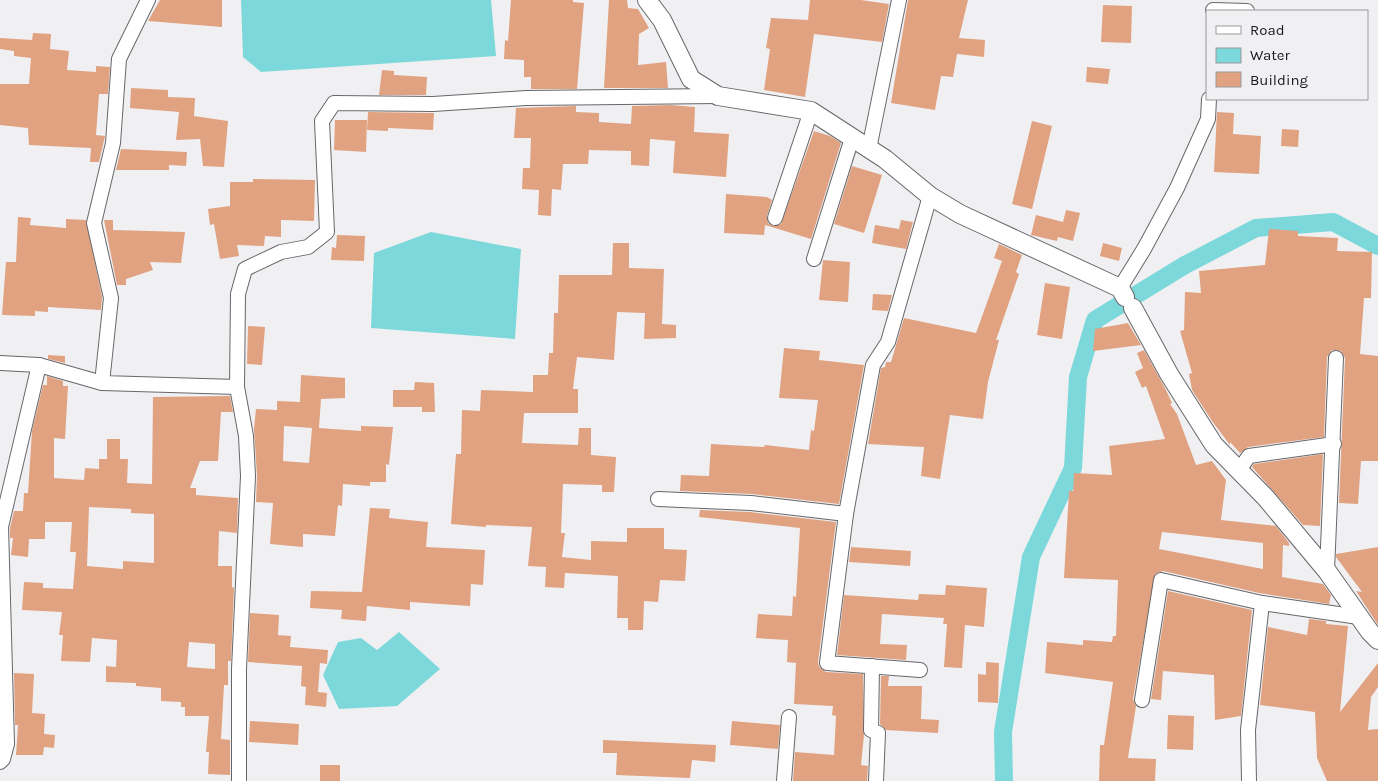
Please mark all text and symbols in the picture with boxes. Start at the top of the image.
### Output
legend [1206,10,1368,100]
text: Road [1250,21,1285,39]
text: Water [1250,46,1291,64]
text: Building [1250,71,1308,89]

